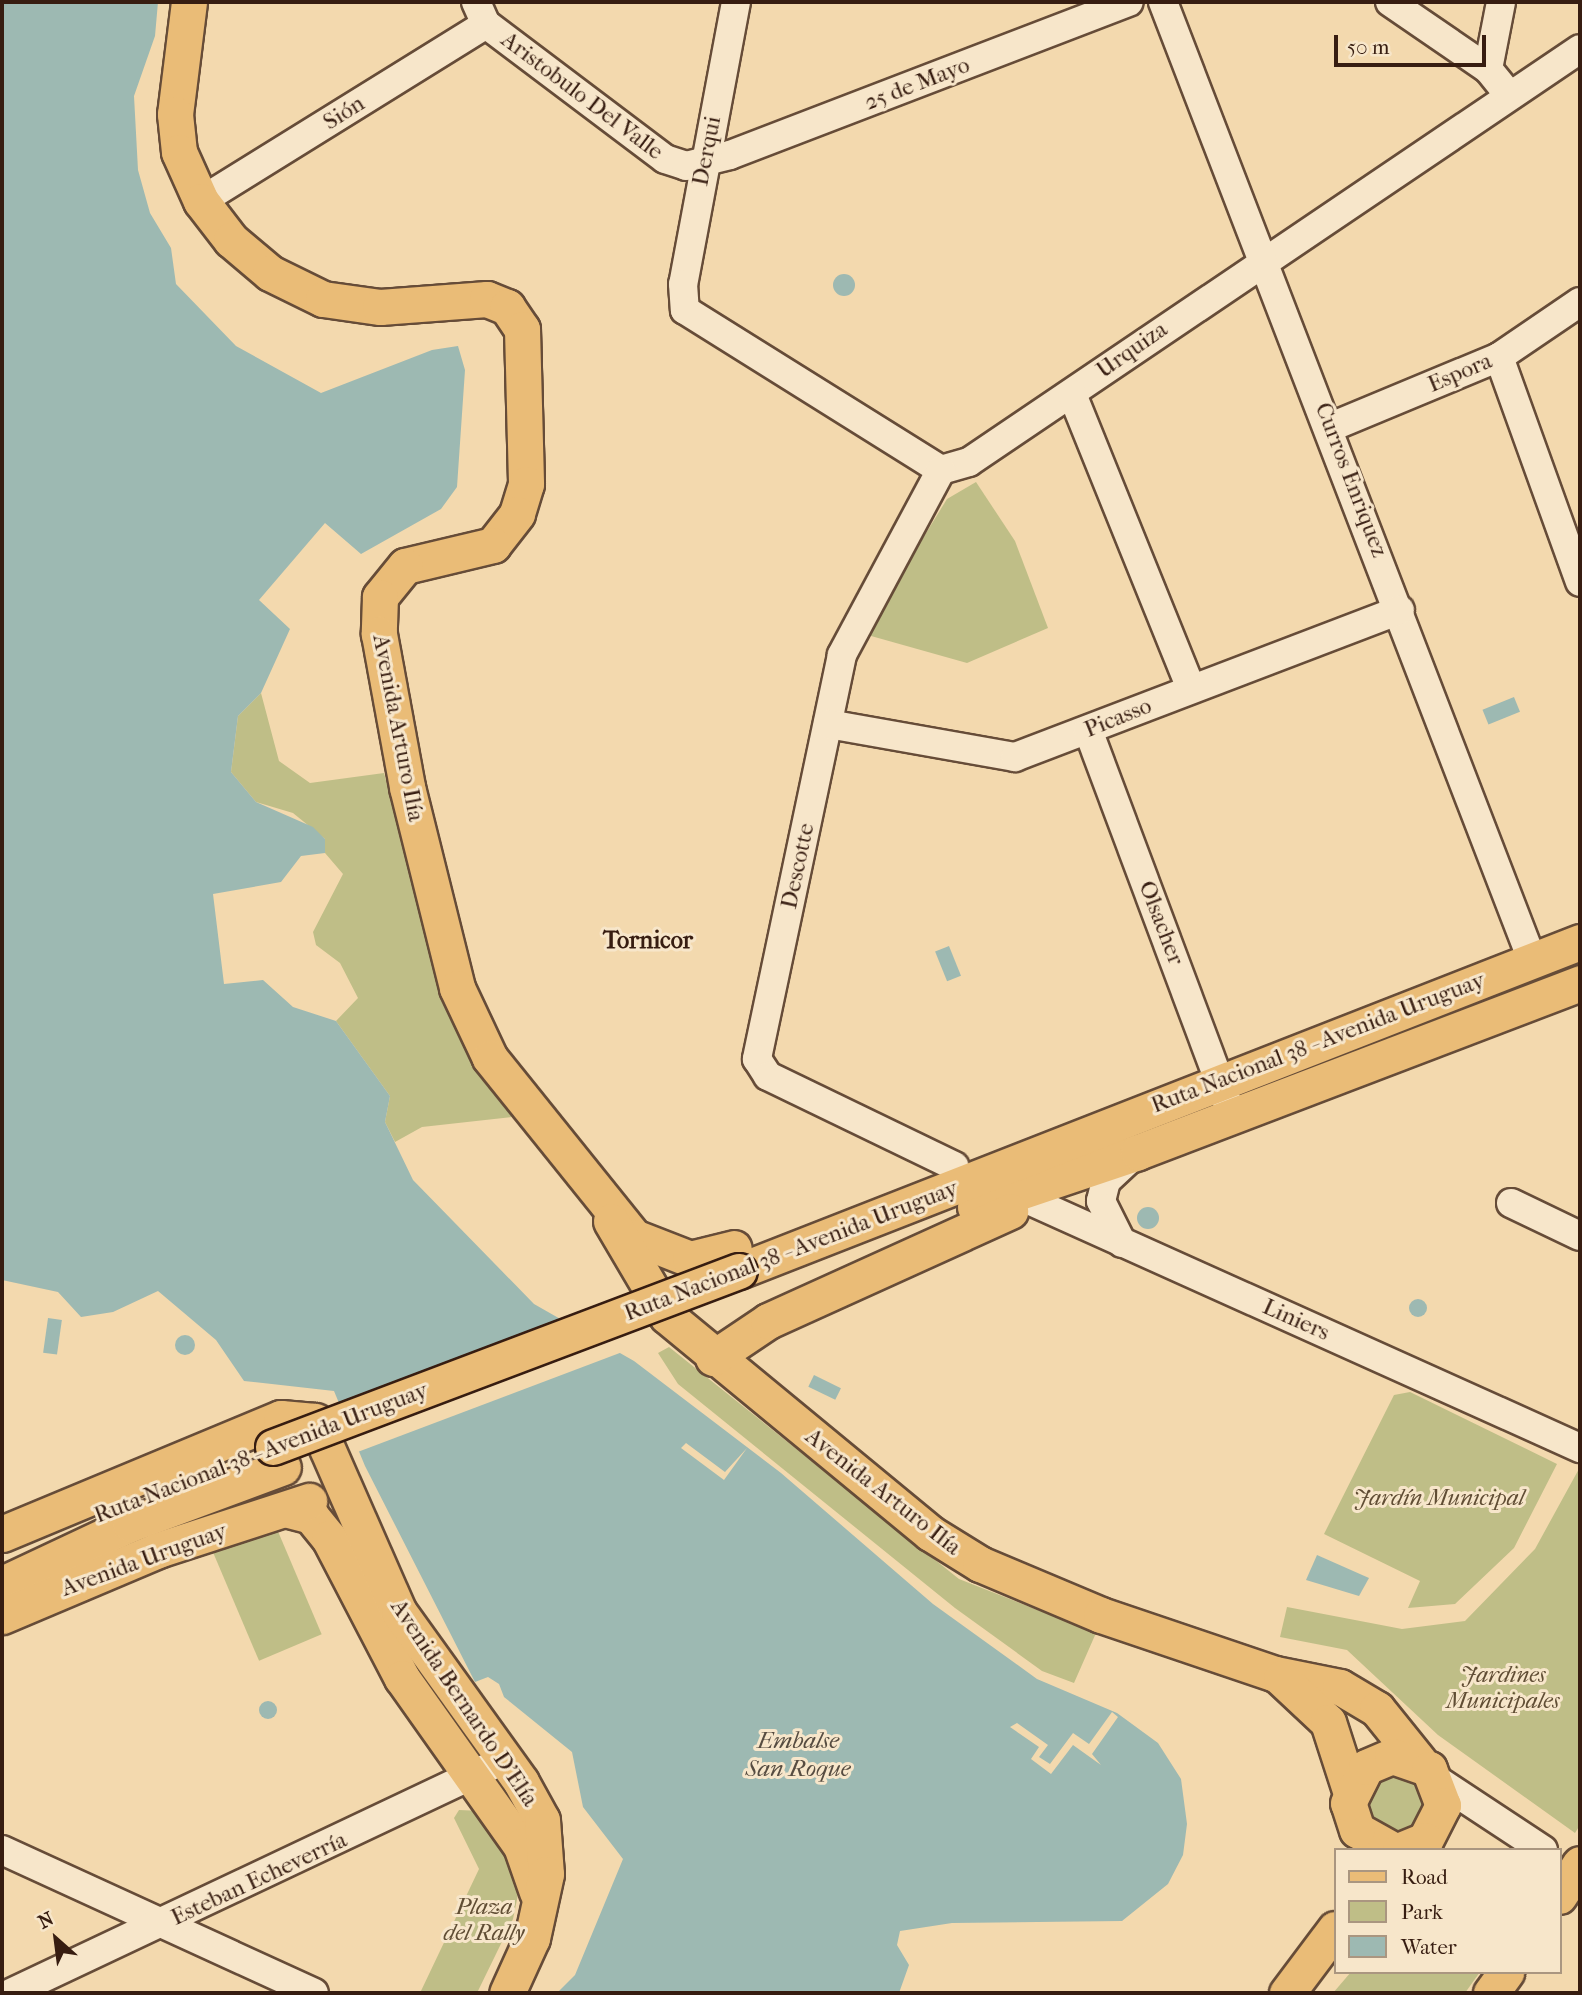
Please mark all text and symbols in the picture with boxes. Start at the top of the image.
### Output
scale bar [1337,21,1489,65]
street label: Aristobulo Del Valle [496,26,668,166]
text: 50 m [1347,35,1390,59]
street label: 25 de Mayo [861,51,973,117]
street label: Sión [318,90,370,136]
street label: Derqui [687,114,727,188]
street label: Urquiza [1091,316,1173,384]
street label: Espora [1424,347,1496,399]
street label: Curros Enriquez [1309,399,1393,561]
street label: Avenida Arturo Ilía [366,632,430,824]
street label: Picasso [1080,692,1156,744]
street label: Descotte [775,821,821,911]
street label: Olsacher [1132,877,1190,969]
district label: Tornicor [603,927,693,955]
street label: Ruta Nacional 38 - Avenida Uruguay [1147,967,1489,1119]
street label: Ruta Nacional 38 - Avenida Uruguay [620,1175,962,1327]
street label: Liniers [1258,1293,1334,1347]
street label: Ruta Nacional 38 - Avenida Uruguay [90,1377,432,1529]
street label: Avenida Arturo Ilía [800,1423,966,1561]
park label: Jardín Municipal [1354,1484,1524,1512]
street label: Avenida Uruguay [58,1517,230,1603]
street label: Avenida Bernardo D'Elía [384,1594,544,1812]
park label: Jardines Municipales [1446,1661,1560,1715]
water label: Embalse San Roque [745,1727,851,1783]
street label: Esteban Echeverría [167,1826,351,1932]
legend [1334,1848,1561,1974]
text: Road [1401,1865,1448,1889]
park label: Plaza del Rally [444,1893,524,1947]
text: Park [1401,1900,1443,1924]
north arrow [21,1904,91,1974]
text: N [35,1907,58,1934]
text: Water [1401,1935,1457,1959]

